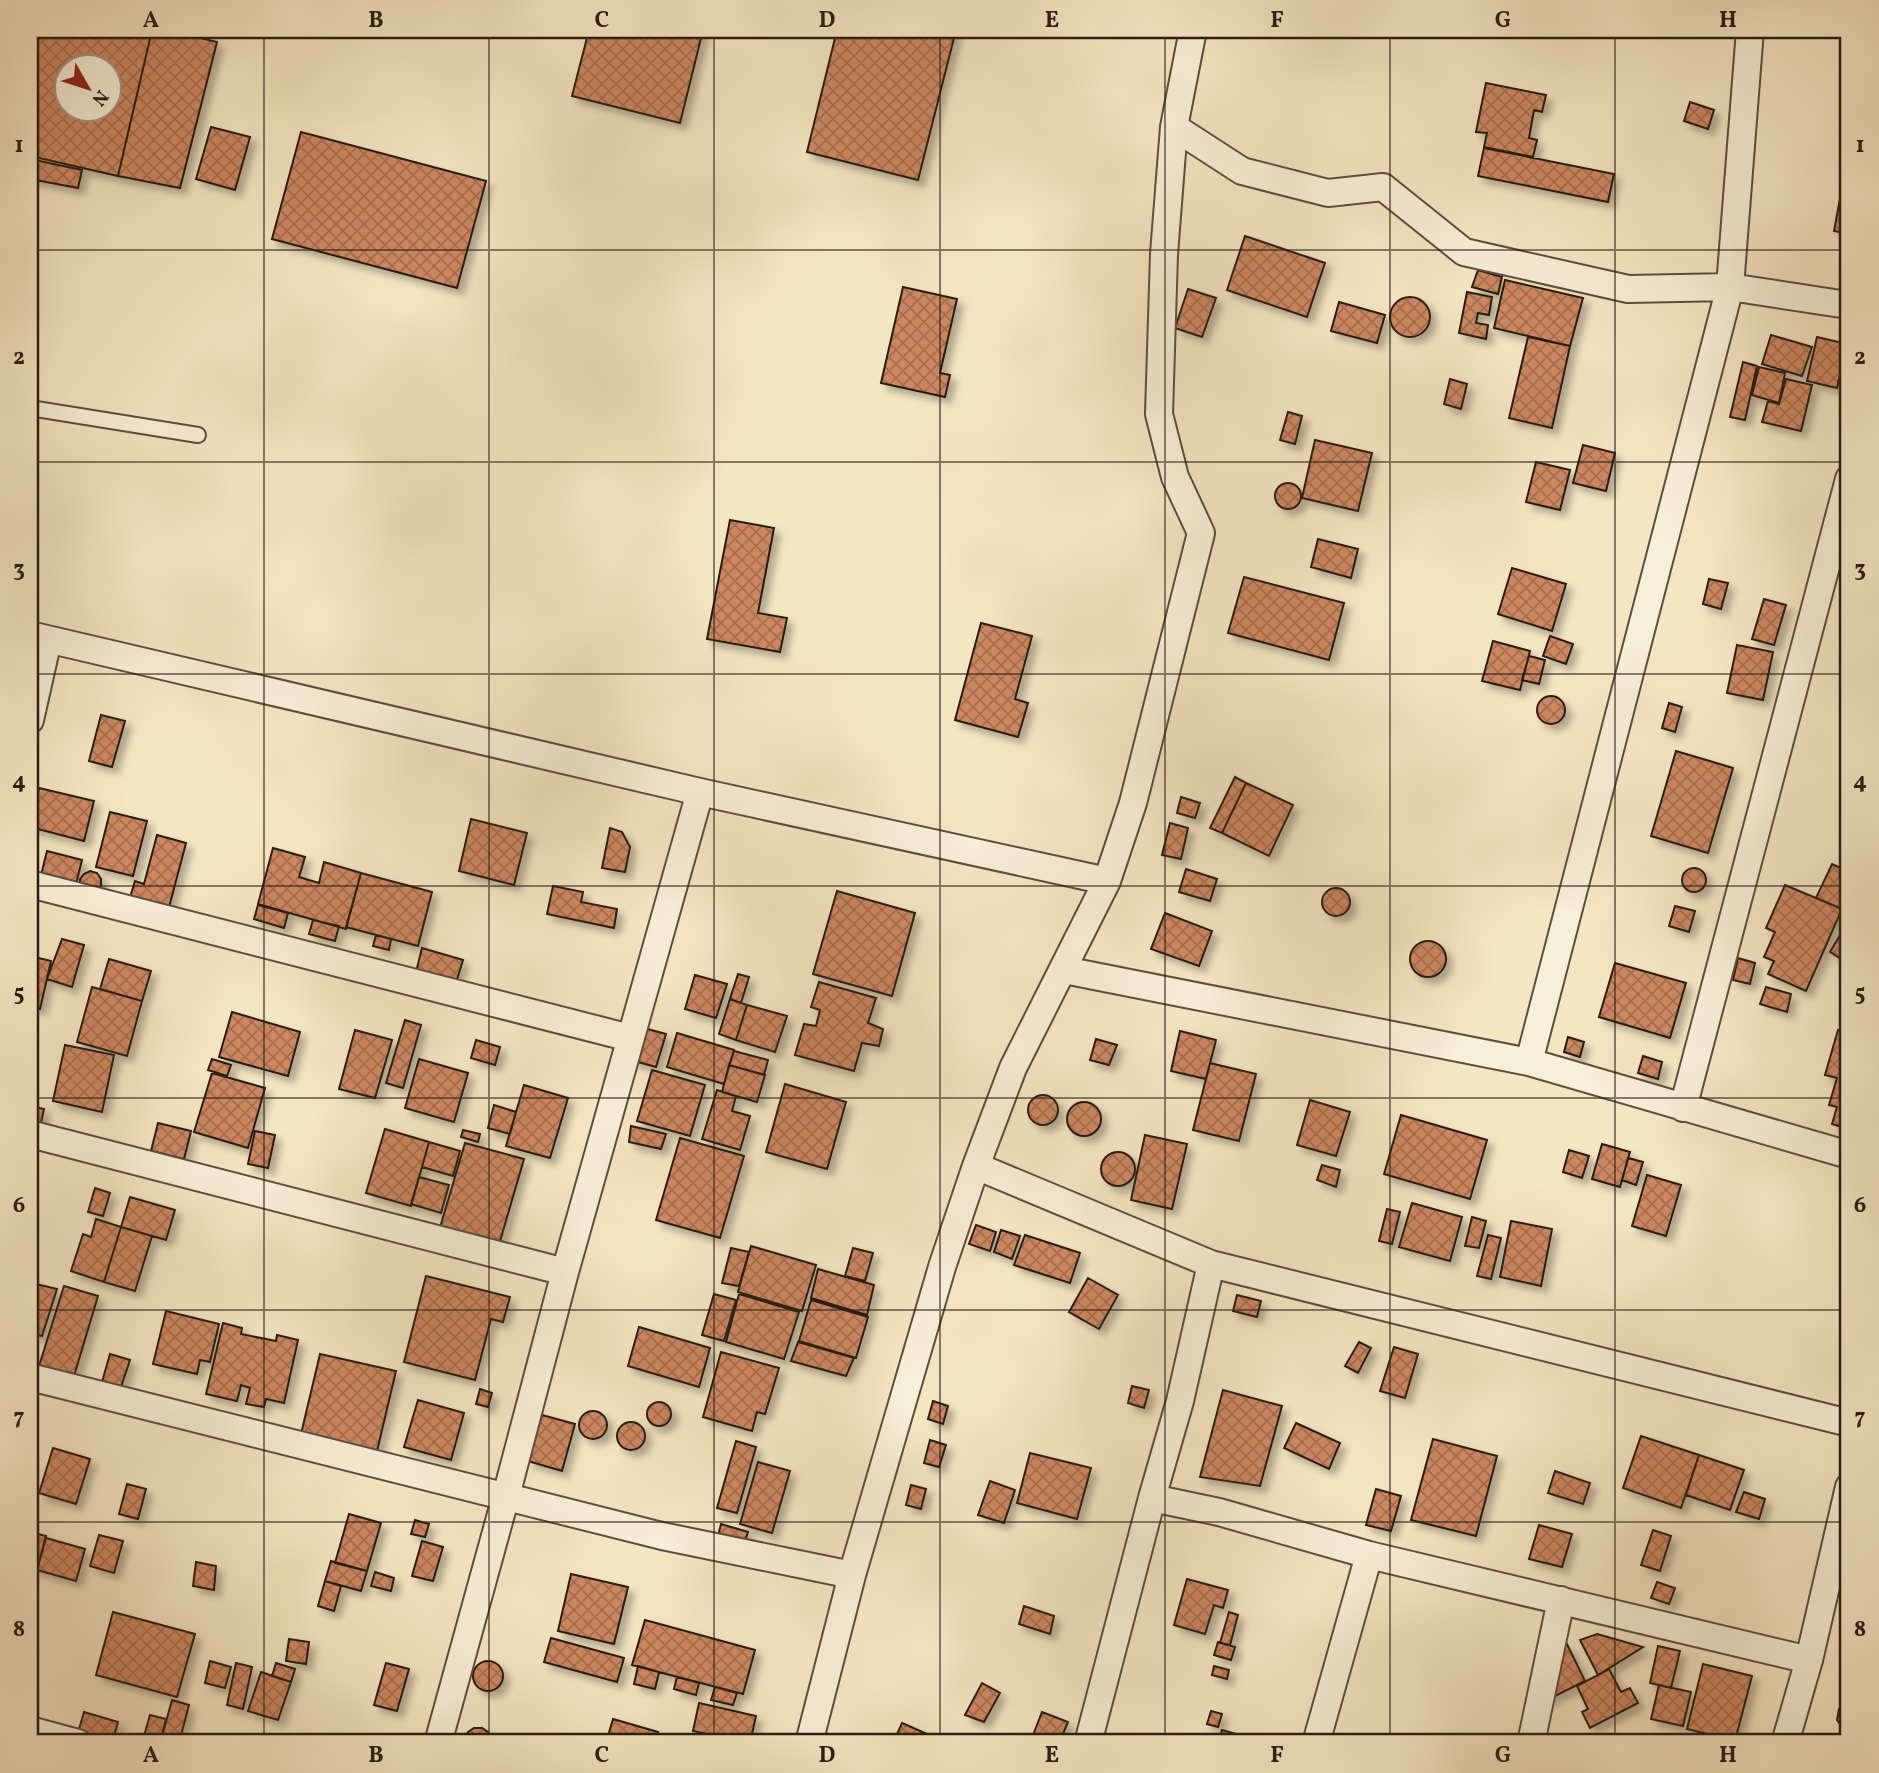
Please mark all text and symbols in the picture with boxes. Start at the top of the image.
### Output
text: A [143,5,159,37]
text: B [368,5,384,37]
text: C [595,5,609,37]
text: D [819,5,836,37]
text: E [1045,5,1059,37]
text: F [1270,5,1284,37]
text: G [1495,5,1511,37]
text: H [1719,5,1737,37]
north arrow [52,52,122,122]
text: N [85,84,114,111]
text: 1 [14,130,24,162]
text: 1 [1855,130,1865,162]
text: 2 [13,342,25,374]
text: 2 [1854,342,1866,374]
text: 3 [13,554,25,586]
text: 3 [1854,554,1866,586]
text: 4 [12,766,26,798]
text: 4 [1853,766,1867,798]
text: 5 [13,978,25,1010]
text: 5 [1854,978,1866,1010]
text: 6 [13,1190,25,1222]
text: 6 [1854,1190,1866,1222]
text: 7 [14,1402,25,1434]
text: 7 [1855,1402,1866,1434]
text: 8 [13,1614,25,1646]
text: 8 [1854,1614,1866,1646]
text: A [143,1740,159,1772]
text: B [368,1740,384,1772]
text: C [595,1740,609,1772]
text: D [819,1740,836,1772]
text: E [1045,1740,1059,1772]
text: F [1270,1740,1284,1772]
text: G [1495,1740,1511,1772]
text: H [1719,1740,1737,1772]

